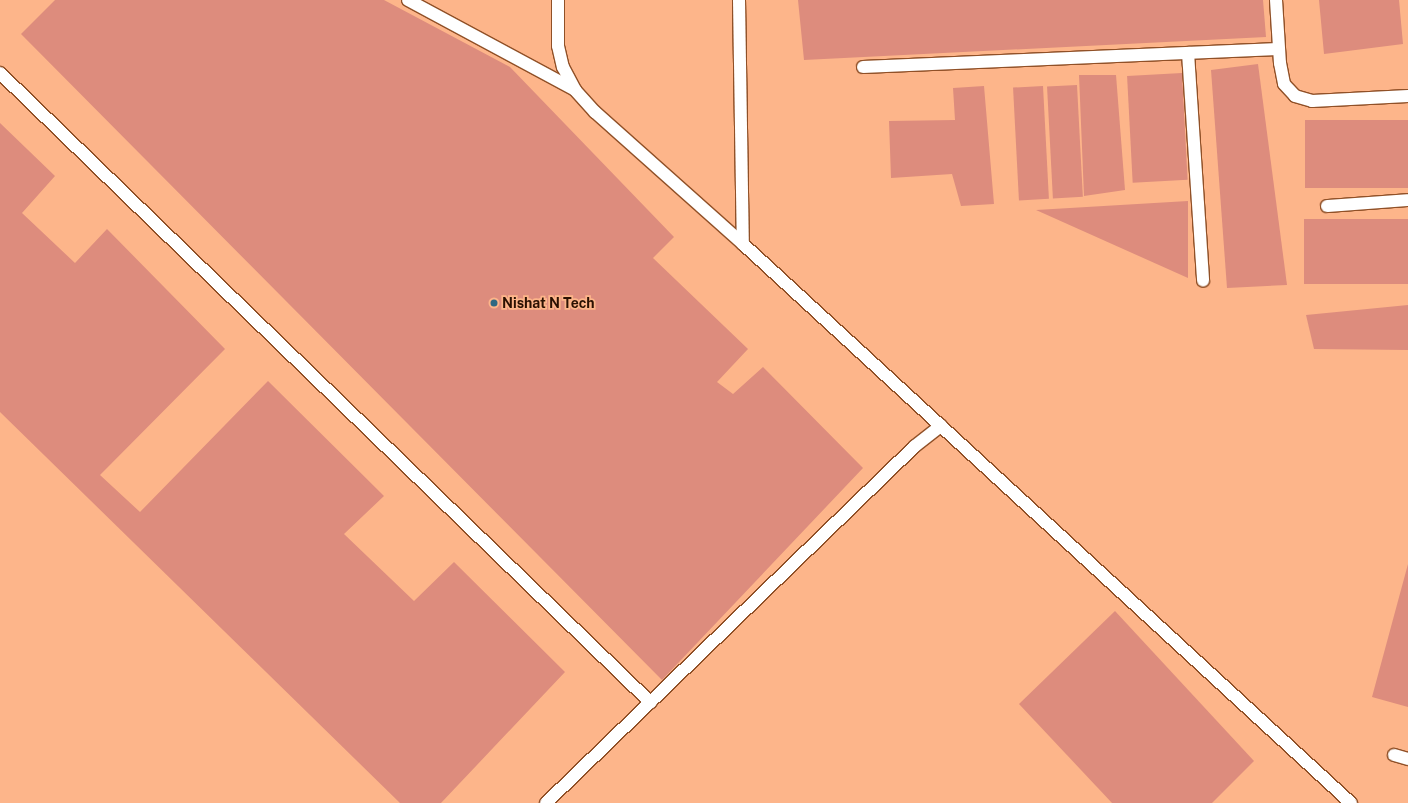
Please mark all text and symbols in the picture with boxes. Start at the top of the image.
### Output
place label: Nishat N Tech [502,295,595,311]
marker: Nishat N Tech [489,298,499,308]

